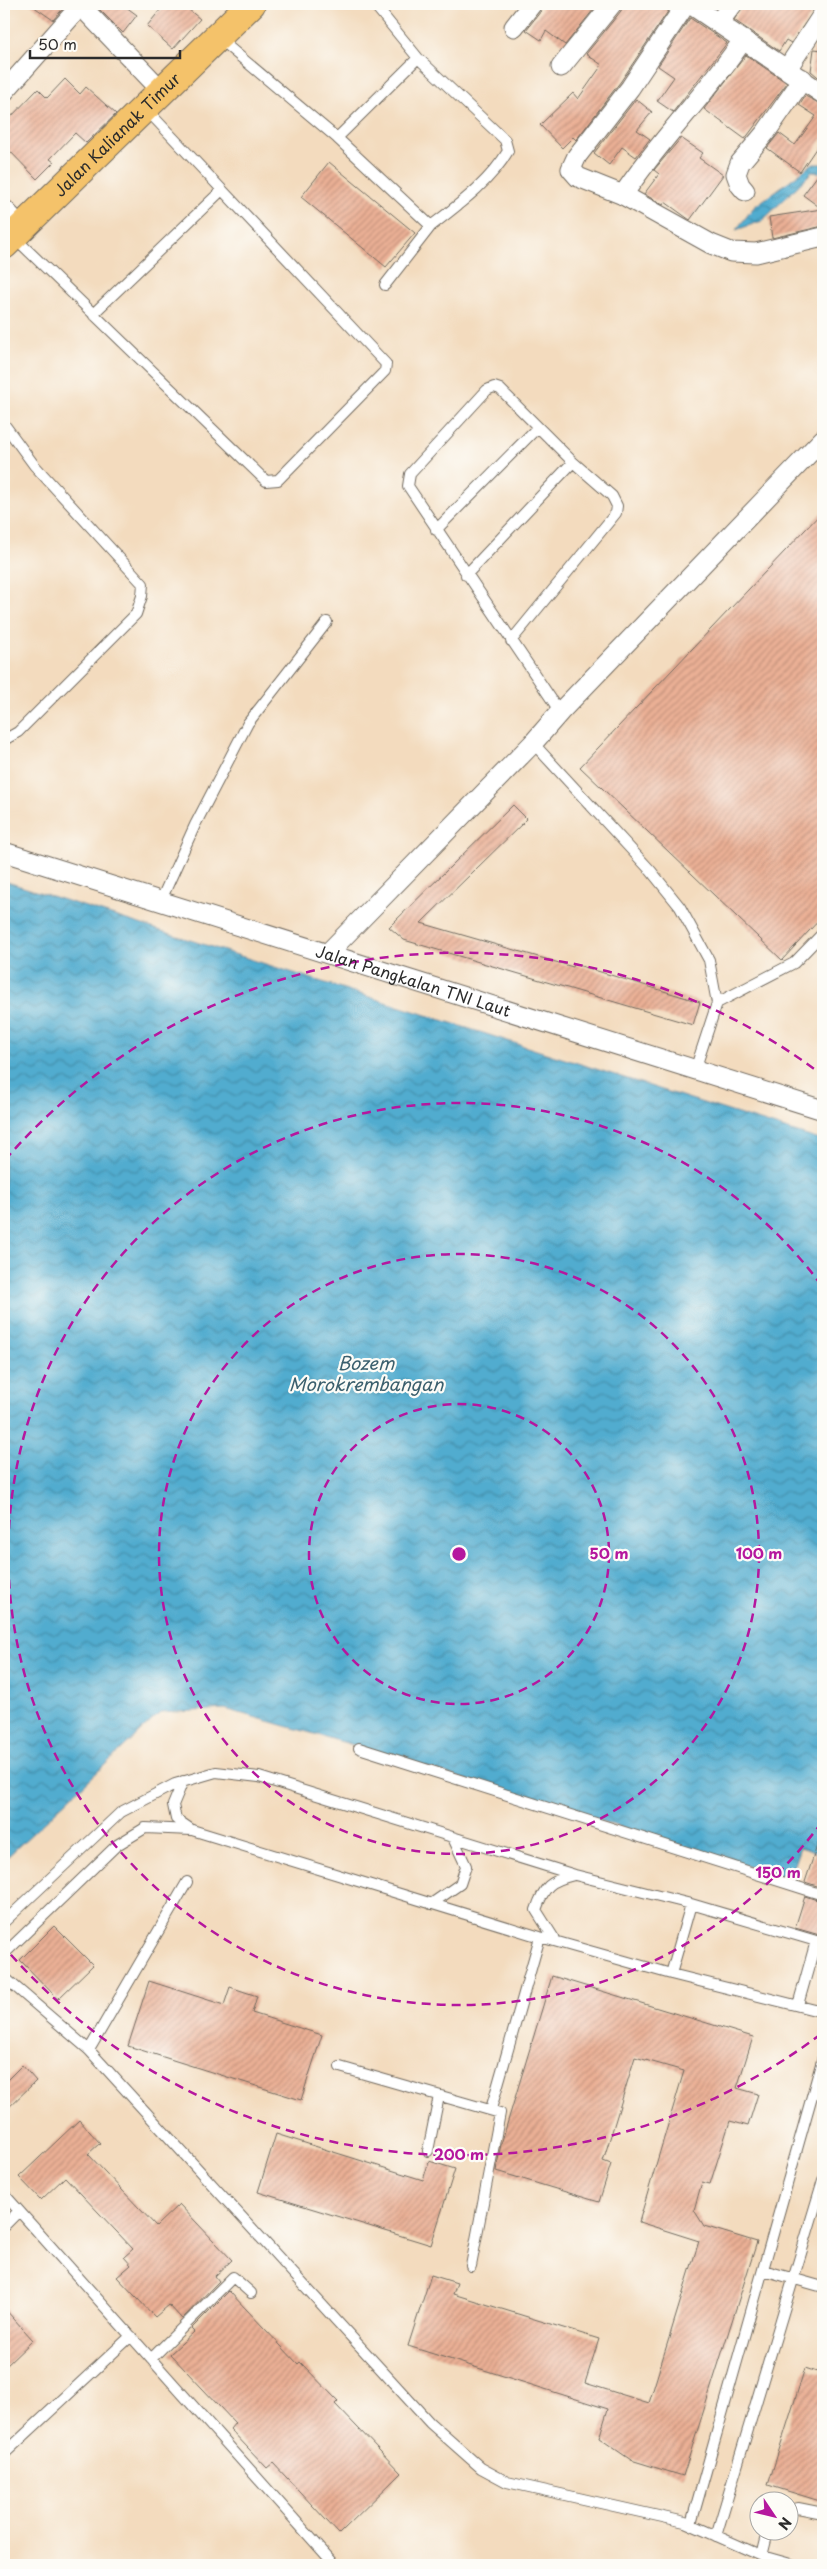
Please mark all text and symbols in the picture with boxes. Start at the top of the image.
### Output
scale bar [30,28,180,60]
text: 50 m [38,32,77,55]
street label: Jalan Kalianak Timur [48,66,185,201]
street label: Jalan Pangkalan TNI Laut [313,938,514,1022]
water label: Bozem Morokrembangan [289,1349,444,1397]
text: 50 m [590,1541,628,1564]
text: 100 m [736,1541,782,1564]
centre of rings [450,1545,468,1563]
text: 150 m [755,1860,801,1883]
text: 200 m [434,2142,484,2165]
north arrow [750,2492,800,2542]
text: N [773,2513,797,2534]

